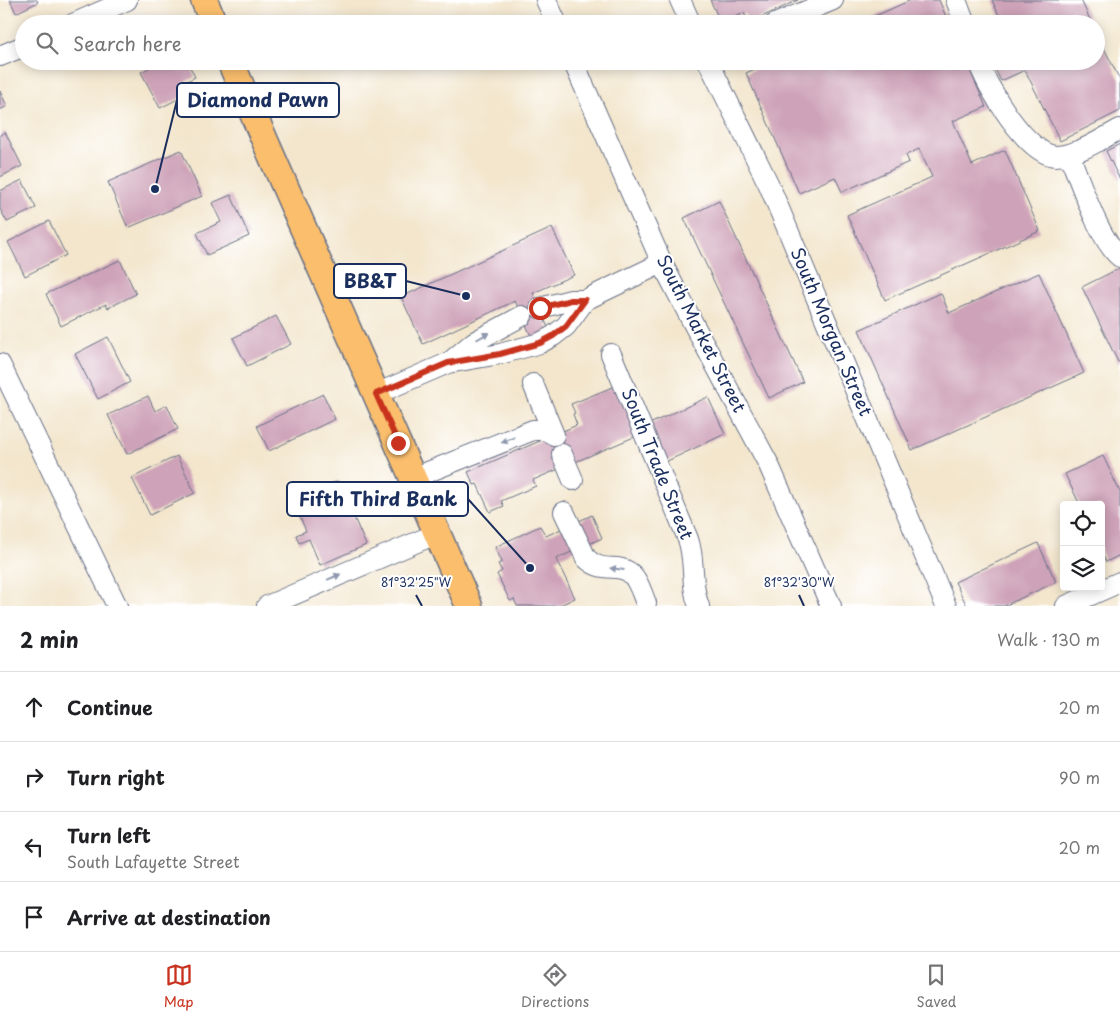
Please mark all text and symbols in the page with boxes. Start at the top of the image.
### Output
search box [15,15,1105,70]
icon: search [33,29,61,57]
text: Search here [73,29,182,57]
callout: Diamond Pawn [177,83,339,117]
text: Diamond Pawn [187,85,329,113]
street label: South Morgan Street [785,243,880,420]
street label: South Market Street [651,250,754,417]
callout: BB&T [334,264,406,298]
text: BB&T [344,266,396,294]
route start [529,297,552,320]
one-way arrow [477,332,490,341]
street label: South Trade Street [616,384,701,543]
route end [387,432,410,455]
one-way arrow [501,436,516,444]
callout: Fifth Third Bank [287,482,468,516]
text: Fifth Third Bank [299,484,457,512]
map controls [1060,501,1105,591]
button: locate [1060,501,1105,546]
button: layers [1060,546,1105,591]
one-way arrow [608,565,624,573]
one-way arrow [327,573,341,581]
text: 81°32'25"W [381,573,452,591]
text: 81°32'30"W [764,573,835,591]
text: 2 min [20,623,79,655]
text: Walk · 130 m [997,627,1100,651]
icon: ahead [20,693,48,721]
text: Continue [67,693,153,721]
text: 20 m [1059,695,1100,719]
icon: right [20,763,48,791]
text: Turn right [67,763,165,791]
text: 90 m [1059,765,1100,789]
text: Turn left [67,821,151,849]
icon: left [20,833,48,861]
text: 20 m [1059,835,1100,859]
text: South Lafayette Street [67,849,240,873]
icon: arrive [20,903,48,931]
text: Arrive at destination [67,903,271,931]
tab: Map [164,961,194,1012]
tab: Directions [521,961,589,1012]
tab: Saved [917,961,956,1012]

